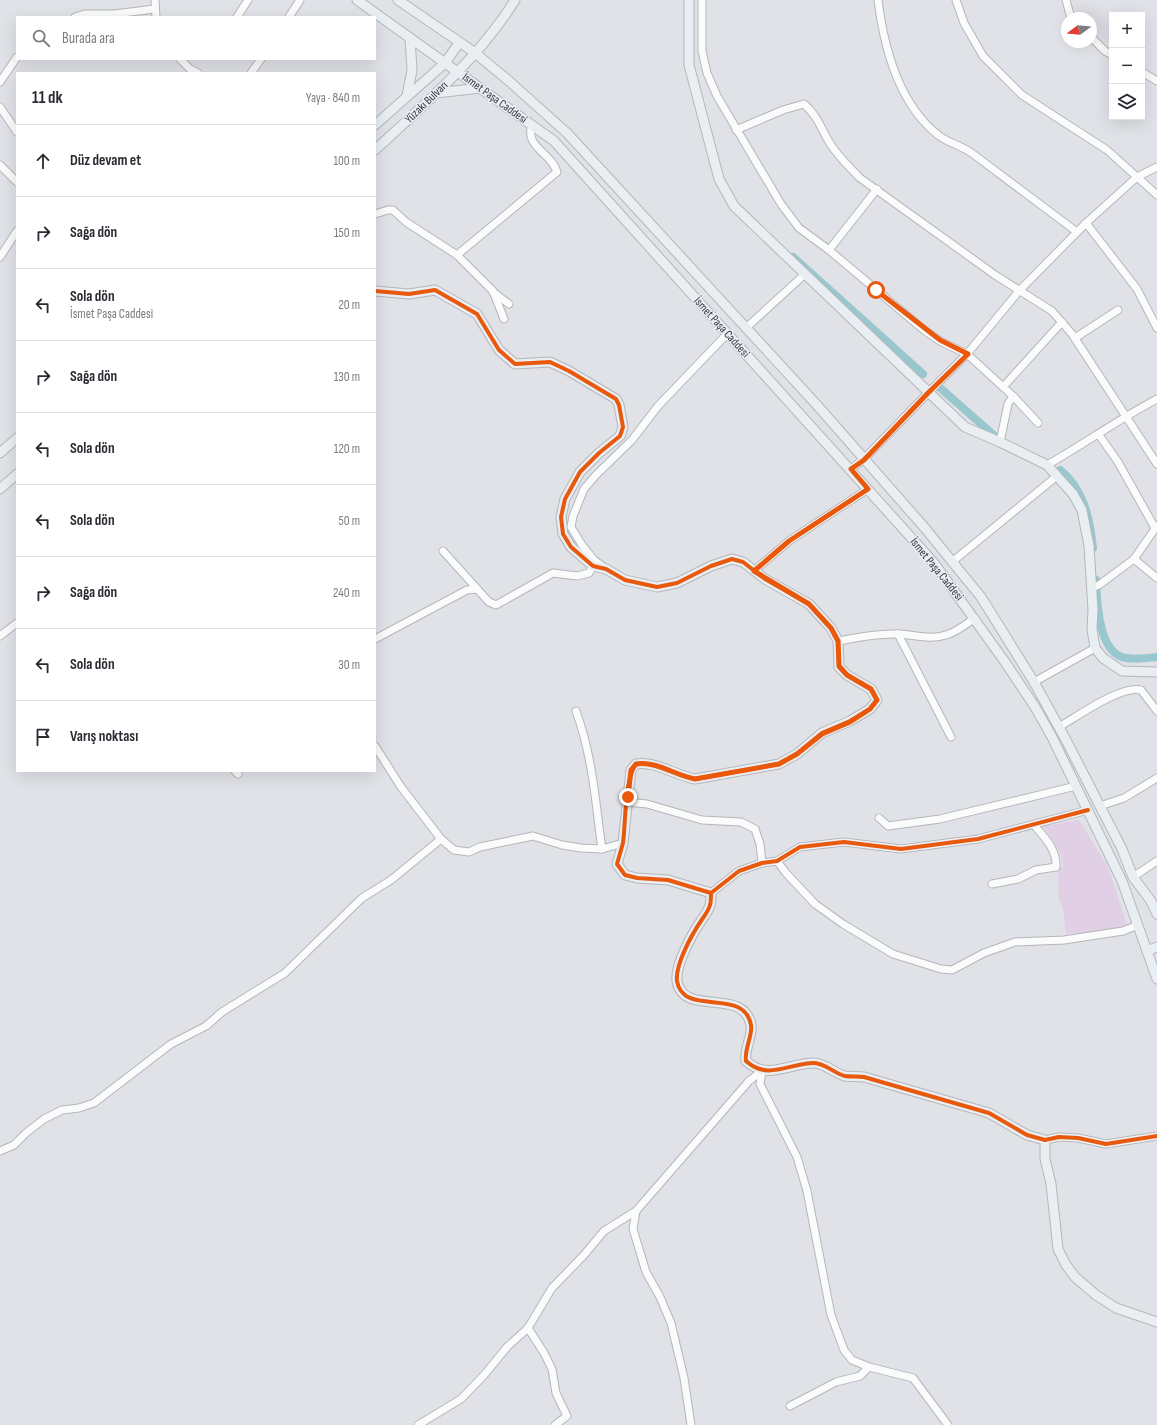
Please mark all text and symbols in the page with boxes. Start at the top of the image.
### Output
north arrow [1061,12,1097,48]
map controls [1109,12,1145,120]
button: + [1109,12,1145,48]
search box [16,16,376,60]
icon: search [30,27,52,49]
text: Burada ara [62,29,115,48]
button: − [1109,48,1145,84]
street label: İsmet Paşa Caddesi [459,70,530,127]
street label: Yüzakı Bulvarı [402,78,451,127]
button: layers [1109,84,1145,120]
text: 11 dk [32,88,63,108]
text: Yaya · 840 m [306,90,360,106]
icon: ahead [32,150,54,172]
text: Düz devam et [70,151,141,170]
text: 100 m [333,153,360,169]
icon: right [32,222,54,244]
text: Sağa dön [70,223,117,242]
text: 150 m [334,225,360,241]
route start [867,281,885,299]
text: Sola dön [70,287,115,306]
icon: left [32,294,54,316]
street label: İsmet Paşa Caddesi [690,294,753,361]
text: 20 m [338,297,360,313]
text: İsmet Paşa Caddesi [70,306,153,322]
icon: right [32,366,54,388]
text: Sağa dön [70,367,117,386]
text: 130 m [334,369,360,385]
icon: left [32,438,54,460]
text: Sola dön [70,439,115,458]
text: 120 m [334,441,360,457]
icon: left [32,510,54,532]
text: Sola dön [70,511,115,530]
text: 50 m [339,513,360,529]
street label: İsmet Paşa Caddesi [907,535,967,604]
icon: right [32,582,54,604]
text: Sağa dön [70,583,117,602]
text: 240 m [333,585,360,601]
icon: left [32,654,54,676]
text: Sola dön [70,655,115,674]
text: 30 m [338,657,360,673]
icon: arrive [32,726,54,748]
text: Varış noktası [70,727,138,746]
route end [619,788,637,806]

